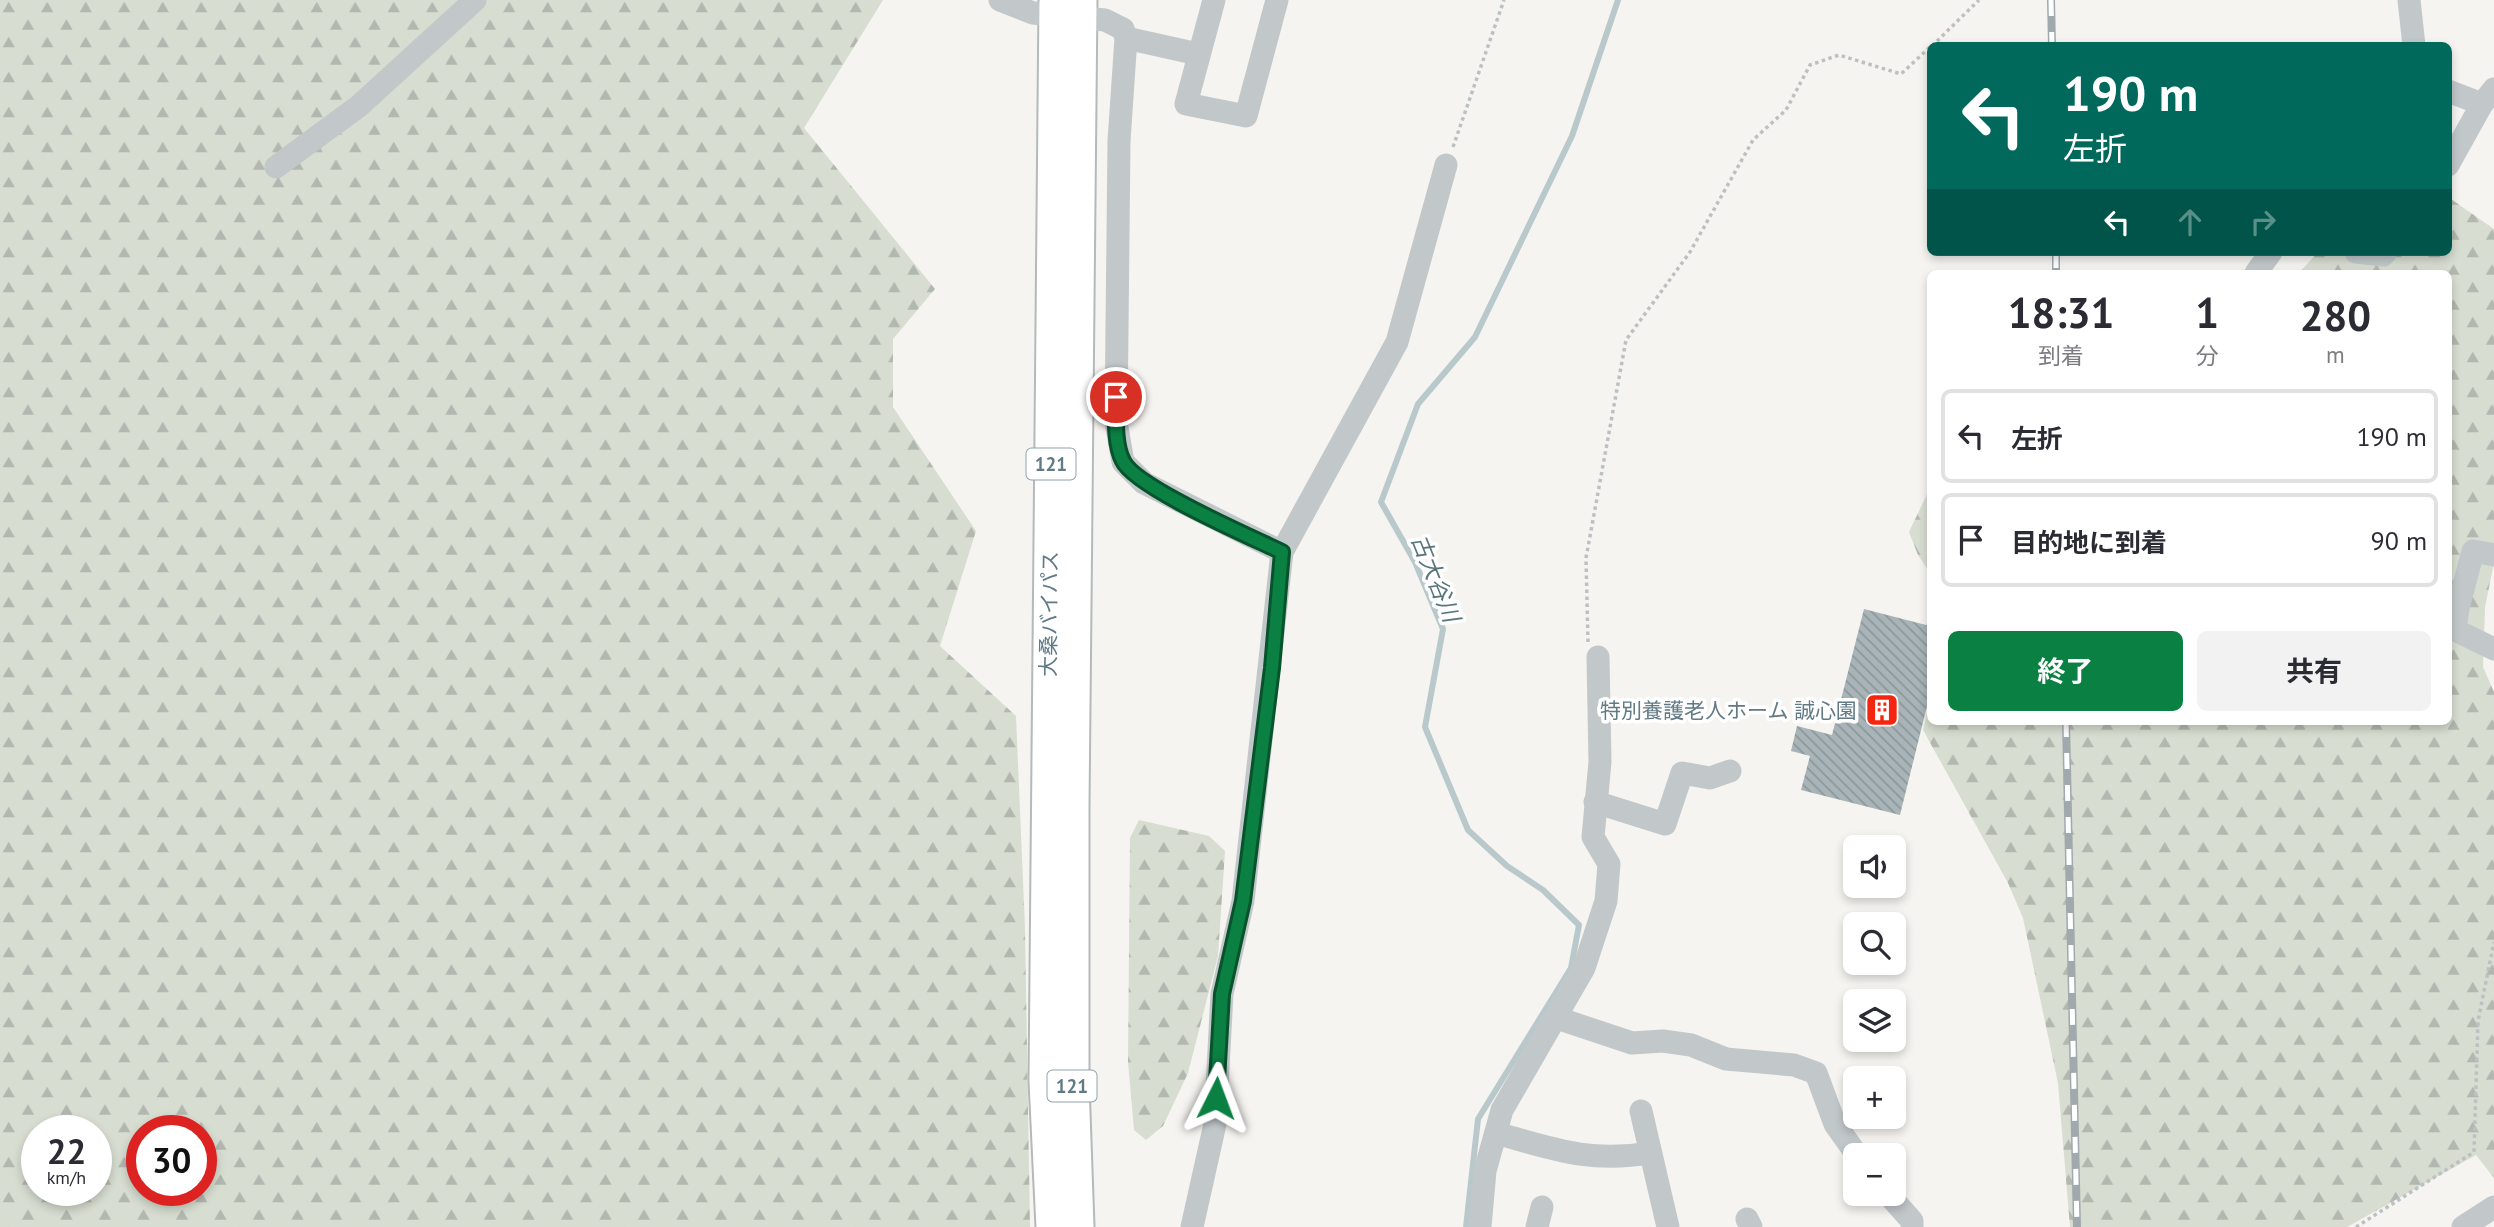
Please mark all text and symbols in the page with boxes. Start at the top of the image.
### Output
text: 190 m [2063,61,2198,125]
icon: left [1948,70,2039,161]
text: 左折 [2063,127,2127,169]
icon: left [2098,203,2136,241]
icon: ahead [2171,203,2209,241]
icon: right [2244,203,2282,241]
text: 18:31 [2008,285,2114,340]
text: 1 [2195,285,2219,340]
text: 280 [2300,288,2371,343]
text: m [2326,340,2345,369]
text: 到着 [2038,341,2084,370]
text: 分 [2196,341,2219,370]
pin [1086,367,1146,427]
icon: arrive [1097,378,1135,416]
icon: left [1952,417,1990,455]
text: 190 m [2356,420,2427,453]
text: 左折 [2011,422,2063,455]
road number: 121 [1026,449,1076,480]
icon: arrive [1952,521,1990,559]
text: 90 m [2371,524,2427,557]
text: 目的地に到着 [2011,526,2167,559]
water label: 古大谷川 [1405,530,1468,629]
street label: 大桑バイパス [1034,551,1064,677]
button: 終了 [1948,631,2183,711]
button: 共有 [2197,631,2431,711]
building icon: 特別養護老人ホーム 誠心園 [1863,691,1901,729]
place label: 特別養護老人ホーム 誠心園 [1600,697,1857,724]
map controls [1843,835,1906,1206]
button: sound [1843,835,1906,898]
button: search [1843,912,1906,975]
button: layers [1843,989,1906,1052]
position arrow [1179,1061,1253,1135]
button: + [1843,1066,1906,1129]
road number: 121 [1048,1070,1096,1102]
speed limit sign: 30 [126,1115,217,1206]
text: 22 [47,1128,86,1174]
button: − [1843,1143,1906,1206]
text: km/h [47,1166,86,1189]

